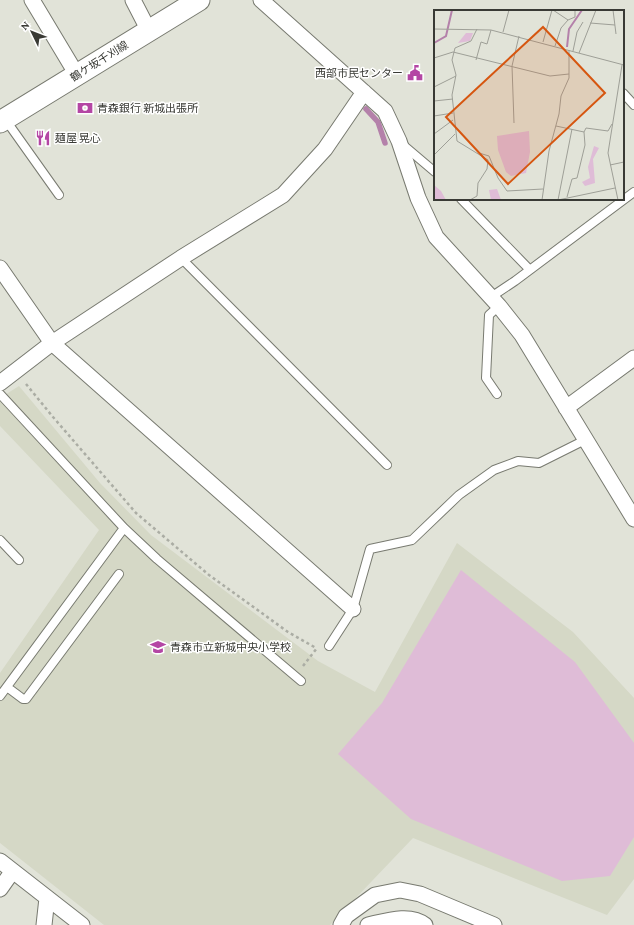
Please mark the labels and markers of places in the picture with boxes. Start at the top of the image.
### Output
public building icon: 西部市民センター [406,64,424,82]
place label: 西部市民センター [315,67,403,79]
bank icon: 青森銀行 新城出張所 [76,99,94,117]
place label: 青森銀行 新城出張所 [97,102,199,114]
restaurant icon: 麺屋 晃心 [34,129,52,147]
place label: 麺屋 晃心 [55,132,101,144]
school or university icon: 青森市立新城中央小学校 [149,638,167,656]
place label: 青森市立新城中央小学校 [170,641,291,653]

